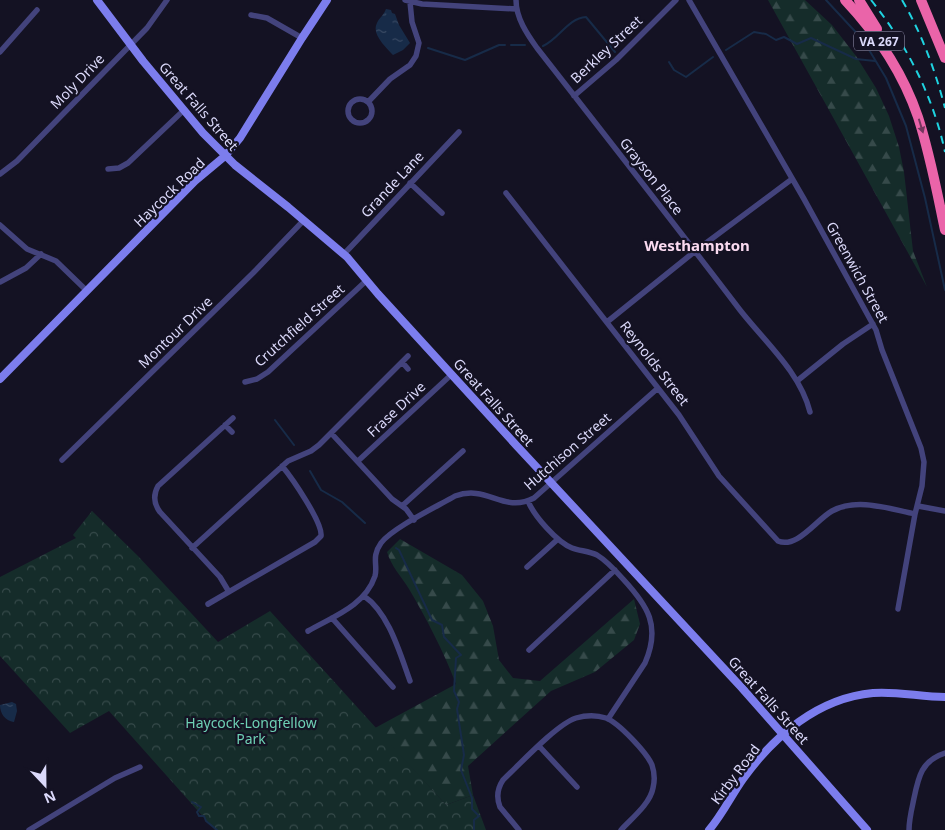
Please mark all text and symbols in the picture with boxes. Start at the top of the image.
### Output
street label: Berkley Street [566,11,646,87]
road number: VA 267 [854,31,904,50]
street label: Moly Drive [46,49,108,113]
street label: Great Falls Street [155,58,243,154]
one-way arrow [917,119,925,134]
street label: Grayson Place [616,134,688,218]
street label: Grande Lane [356,147,428,221]
street label: Haycock Road [129,153,209,231]
street label: Greenwich Street [822,218,894,326]
district label: Westhampton [644,235,750,255]
street label: Crutchfield Street [250,279,348,371]
street label: Montour Drive [134,292,216,372]
street label: Reynolds Street [616,317,694,409]
street label: Great Falls Street [449,354,539,450]
street label: Frase Drive [363,377,429,441]
street label: Hutchison Street [519,408,615,494]
street label: Great Falls Street [724,652,814,748]
park label: Haycock-Longfellow Park [185,713,317,748]
street label: Kirby Road [706,740,764,808]
north arrow [20,760,70,810]
text: N [41,787,59,808]

